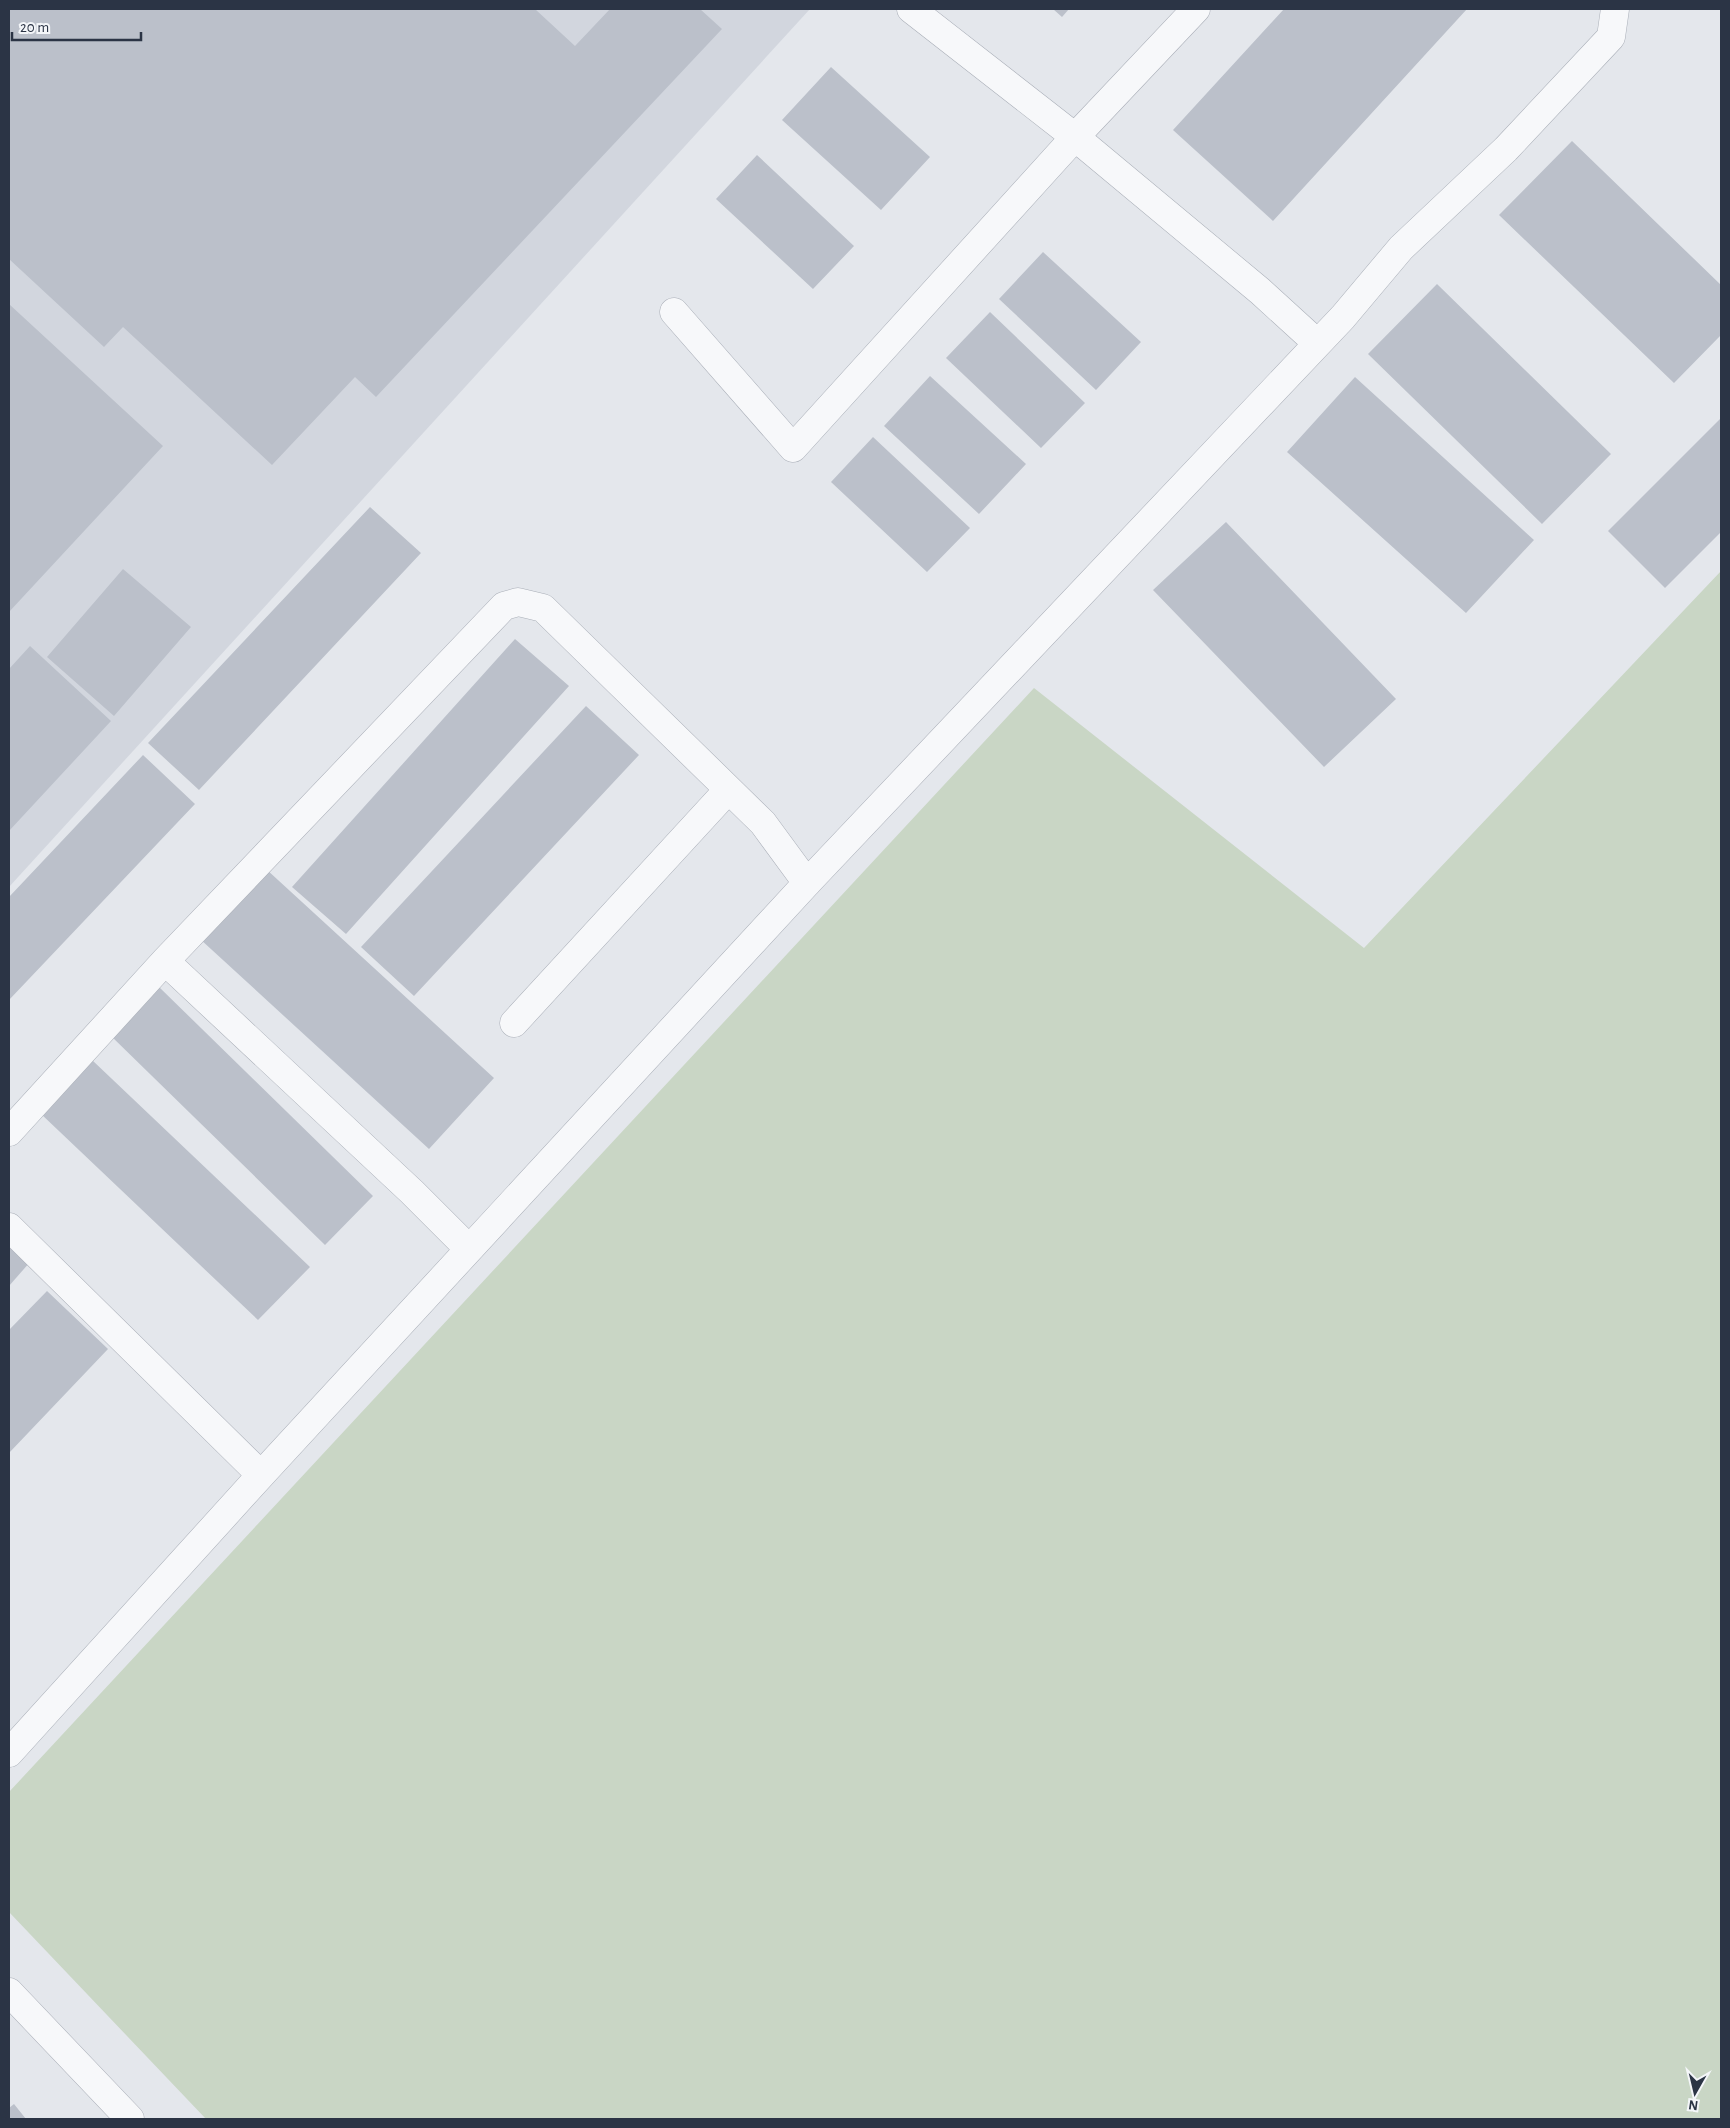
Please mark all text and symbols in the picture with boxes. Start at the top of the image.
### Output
scale bar [12,10,141,42]
text: 20 m [20,20,49,35]
north arrow [1670,2068,1720,2118]
text: N [1688,2097,1699,2112]

